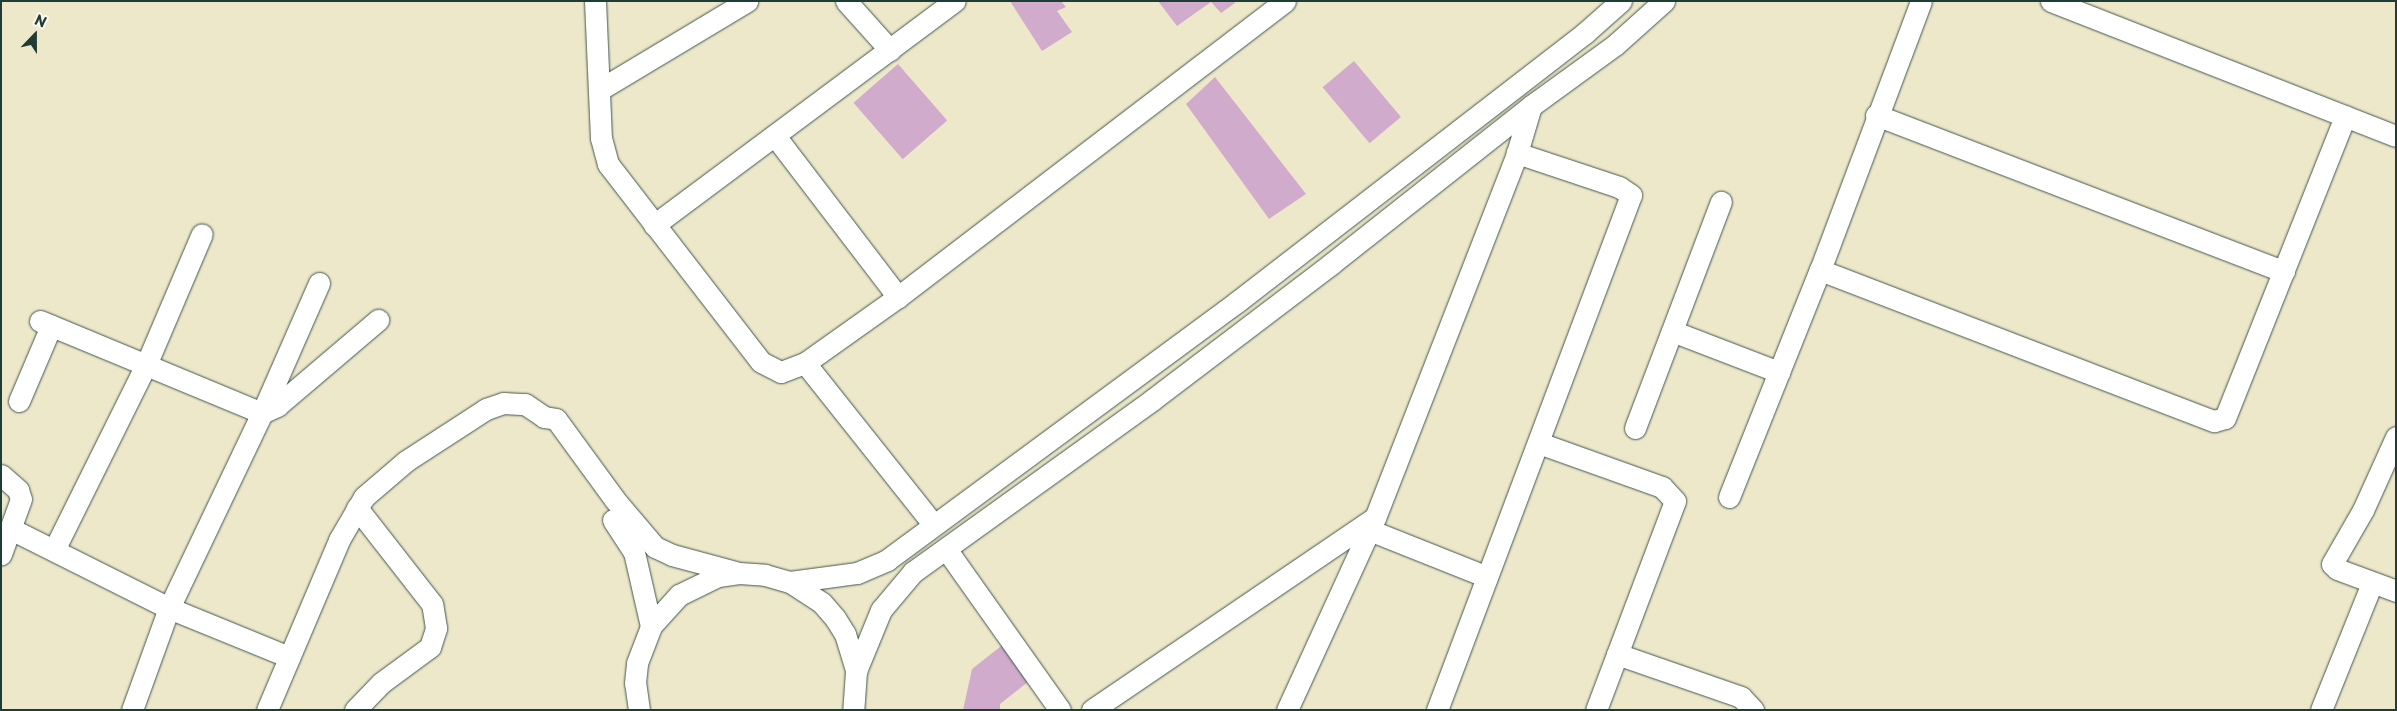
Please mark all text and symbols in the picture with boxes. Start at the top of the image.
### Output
text: N [32,9,50,32]
north arrow [10,10,60,60]

